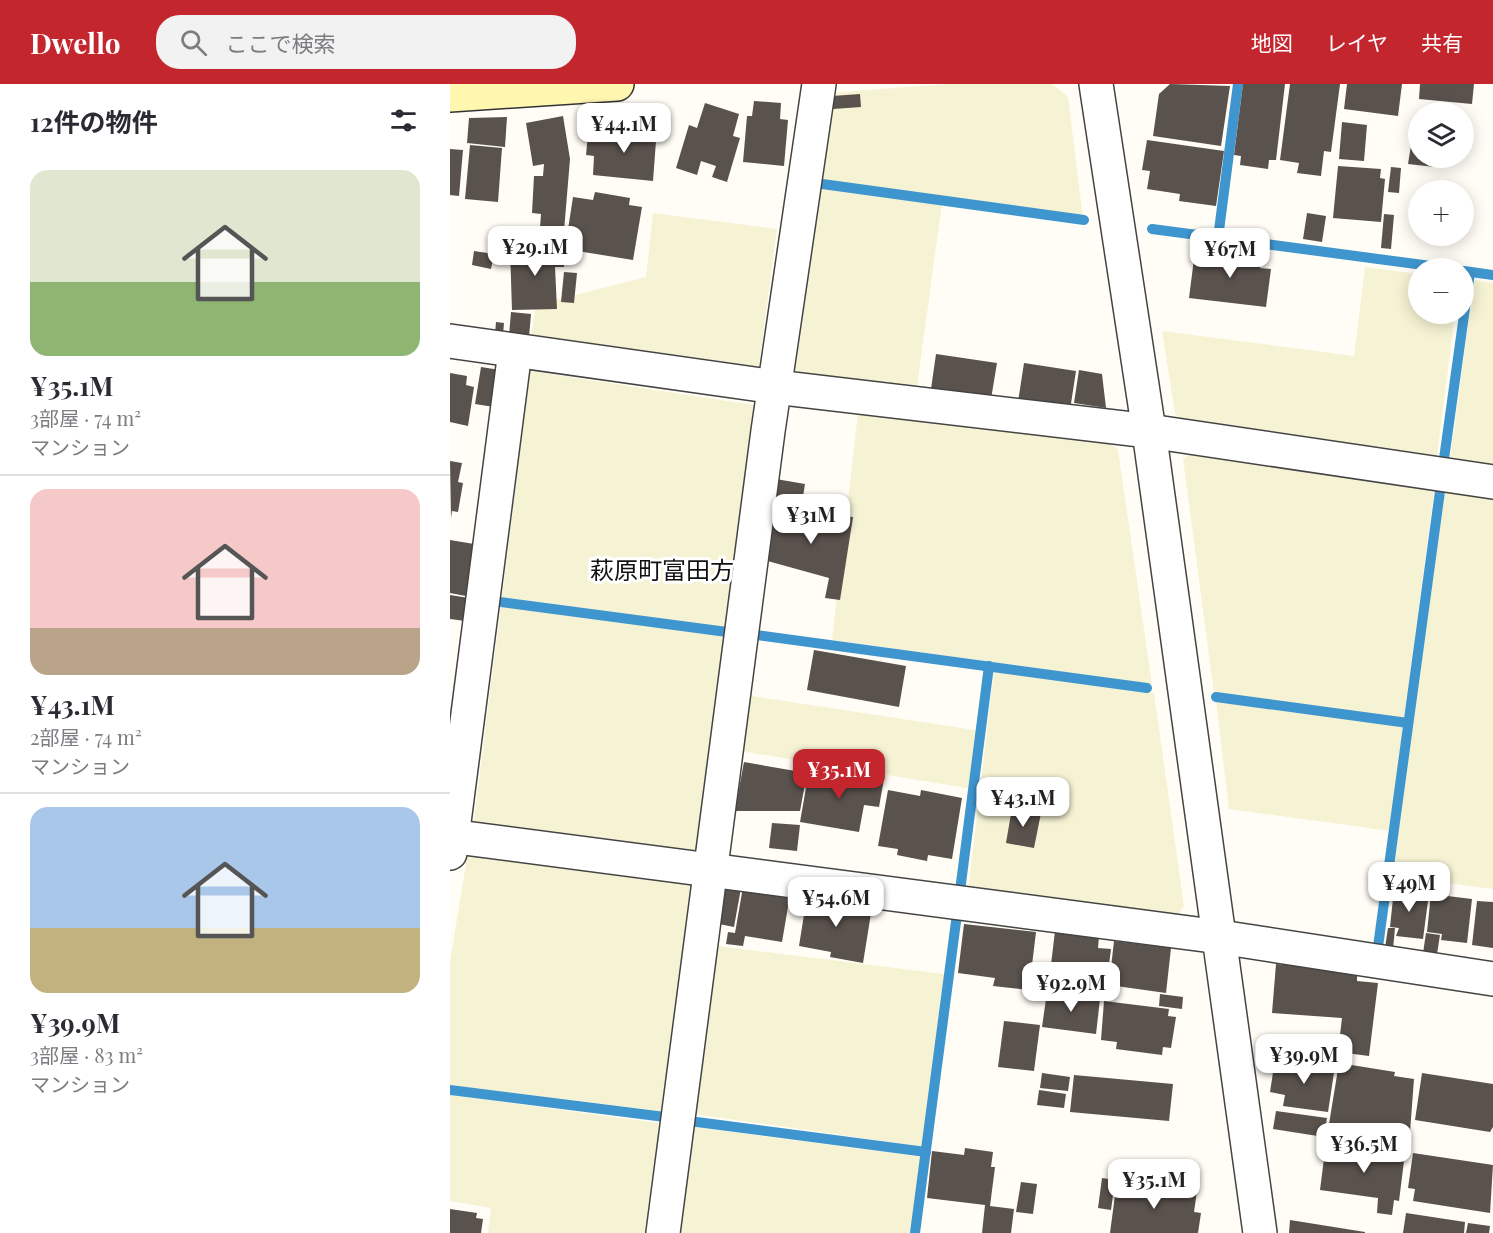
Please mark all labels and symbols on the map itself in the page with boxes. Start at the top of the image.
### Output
pin: ¥44.1M [575,103,673,154]
pin: ¥29.1M [486,226,584,277]
pin: ¥67M [1194,228,1266,279]
pin: ¥31M [775,494,847,545]
district label: 萩原町富田方 [590,553,734,585]
pin: ¥35.1M [790,749,888,800]
pin: ¥43.1M [974,777,1072,828]
pin: ¥49M [1373,862,1445,913]
pin: ¥54.6M [787,877,885,928]
pin: ¥92.9M [1022,962,1120,1013]
pin: ¥39.9M [1255,1034,1353,1085]
pin: ¥36.5M [1315,1123,1413,1174]
pin: ¥35.1M [1105,1159,1203,1210]

